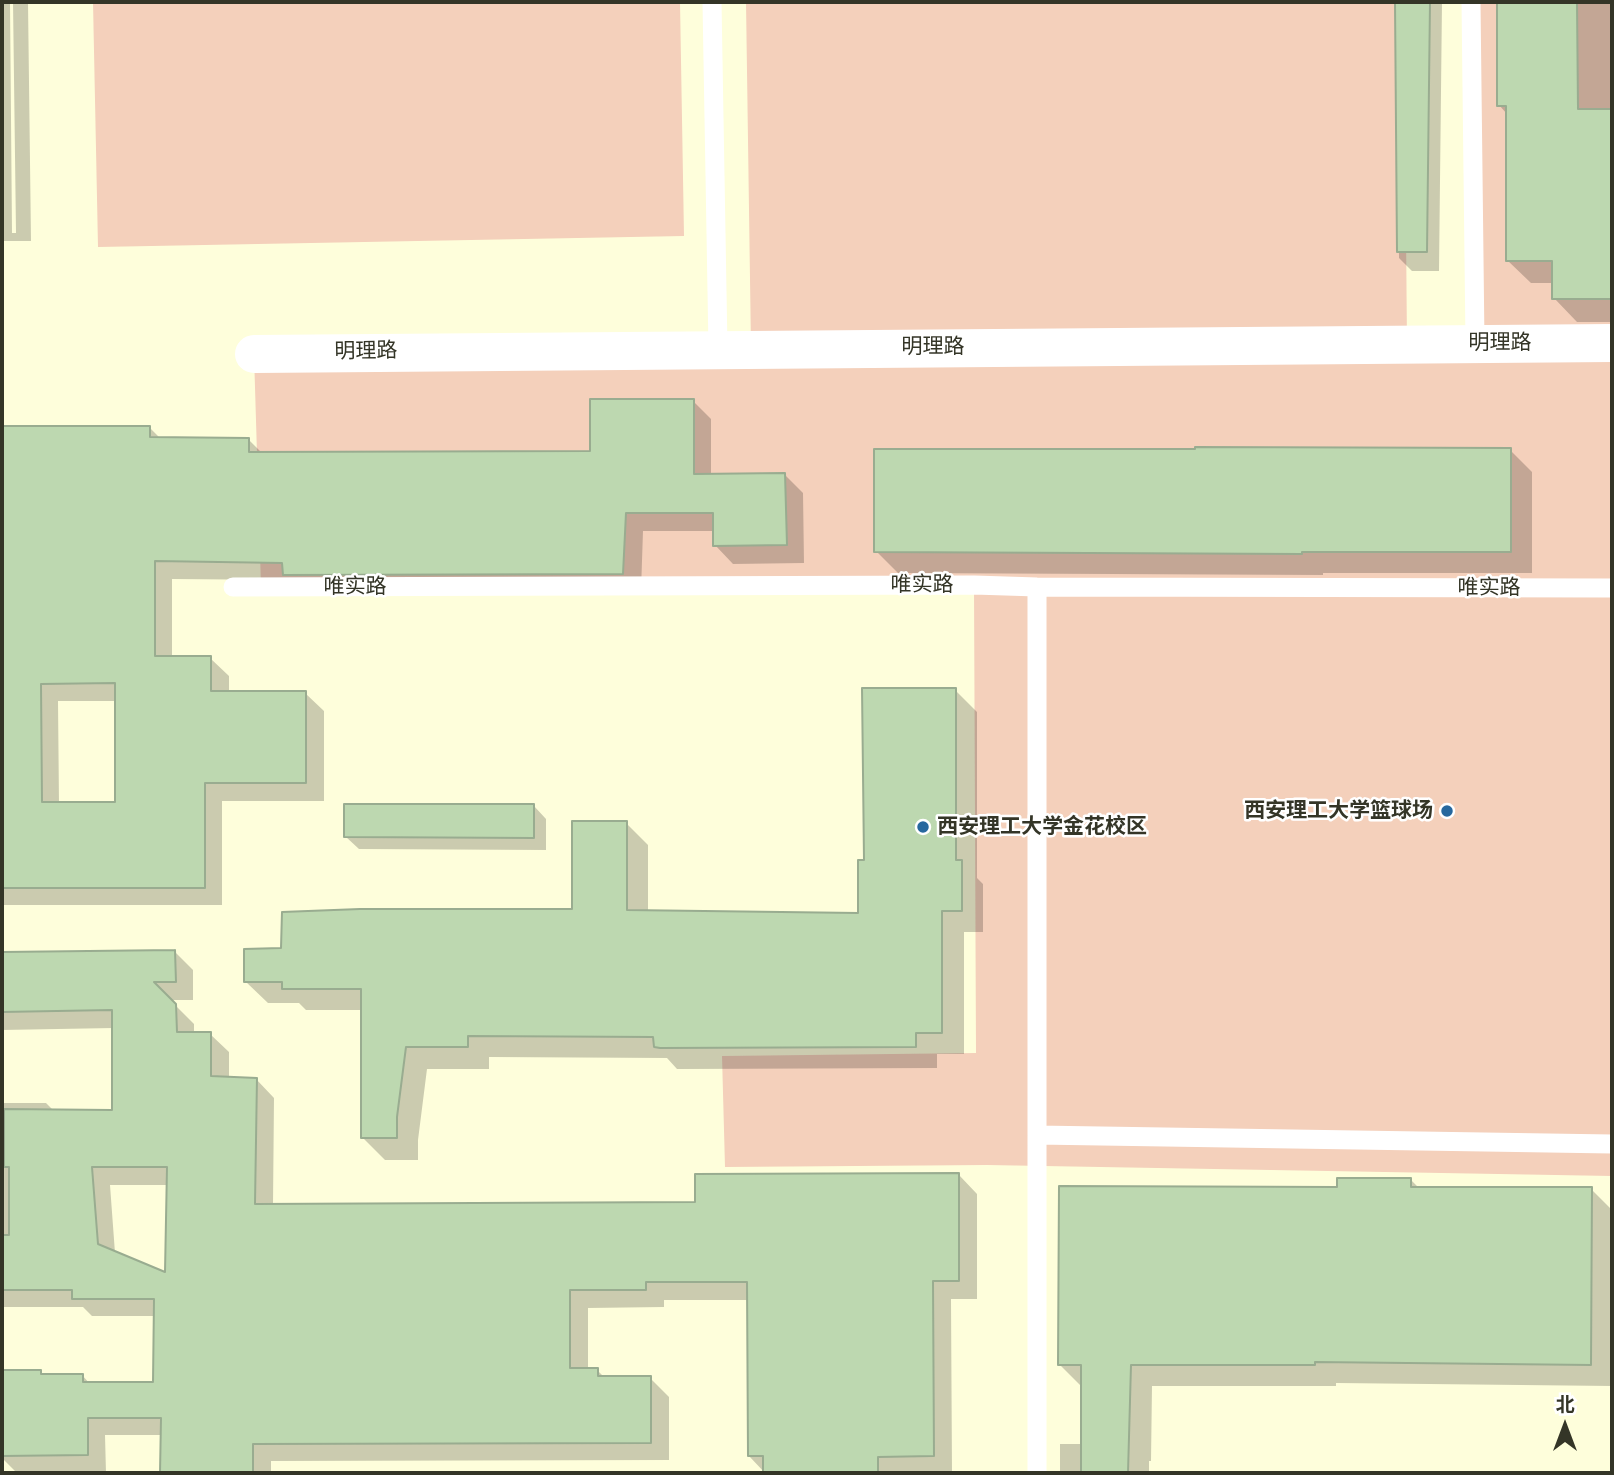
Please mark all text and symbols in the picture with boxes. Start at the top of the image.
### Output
street label: 明理路 [1469,330,1531,356]
street label: 明理路 [902,334,964,360]
street label: 明理路 [334,339,398,365]
street label: 唯实路 [891,572,953,598]
street label: 唯实路 [324,574,386,600]
street label: 唯实路 [1458,575,1520,601]
place label: 西安理工大学篮球场 [1244,798,1433,824]
marker: 西安理工大学篮球场 [1439,803,1455,819]
place label: 西安理工大学金花校区 [937,814,1147,840]
marker: 西安理工大学金花校区 [915,819,931,835]
north arrow [1530,1391,1600,1461]
text: 北 [1555,1393,1575,1417]

